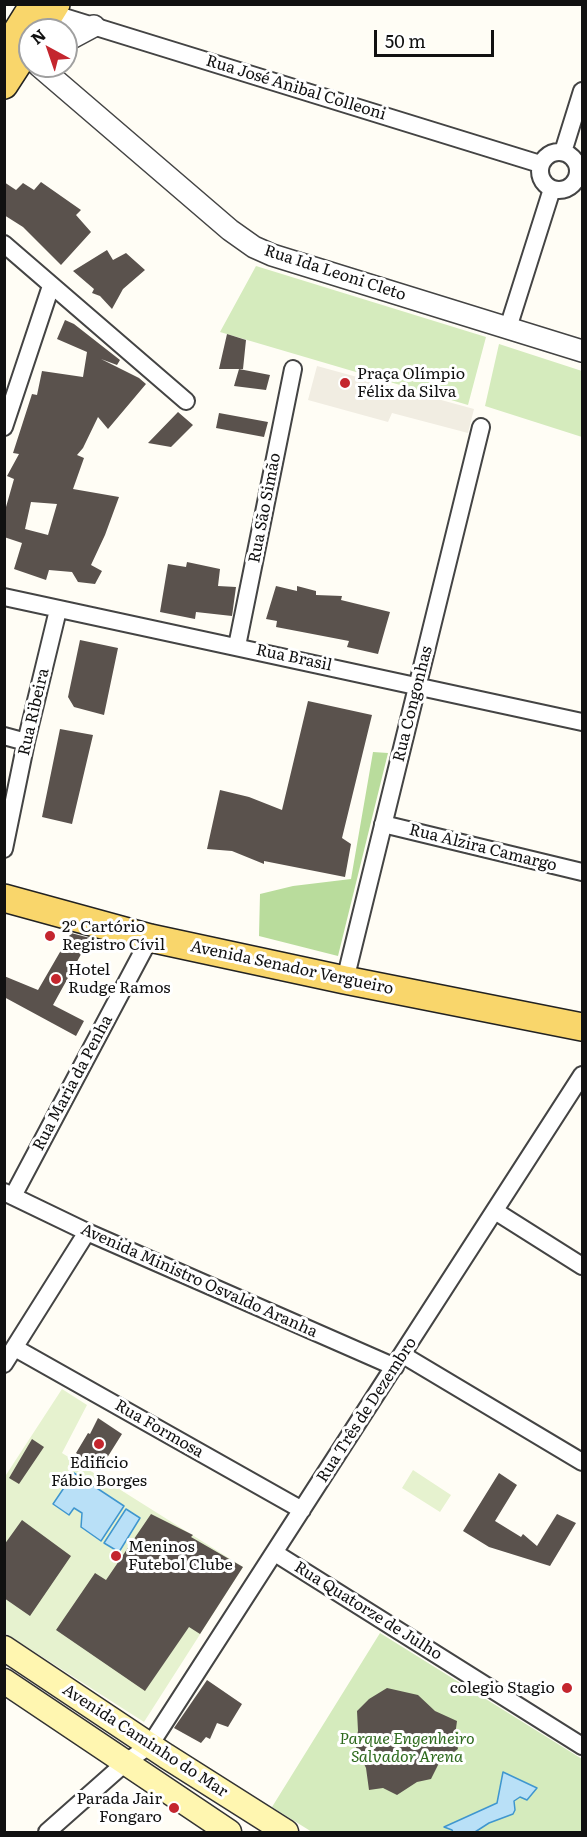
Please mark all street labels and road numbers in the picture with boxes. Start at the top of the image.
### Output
street label: Rua José Anibal Colleoni [204,51,388,125]
street label: Rua Ida Leoni Cleto [262,241,408,305]
street label: Rua São Simão [245,451,285,565]
street label: Rua Brasil [254,641,334,675]
street label: Rua Congonhas [389,644,437,764]
street label: Rua Ribeira [15,666,53,758]
street label: Rua Alzira Camargo [407,820,559,876]
street label: Avenida Senador Vergueiro [189,937,395,999]
street label: Rua Maria da Penha [29,1012,117,1154]
street label: Avenida Ministro Osvaldo Aranha [78,1220,320,1342]
street label: Rua Três de Dezembro [313,1334,421,1486]
street label: Rua Formosa [111,1396,207,1462]
street label: Rua Quatorze de Julho [291,1558,445,1664]
street label: Avenida Caminho do Mar [59,1680,231,1802]

